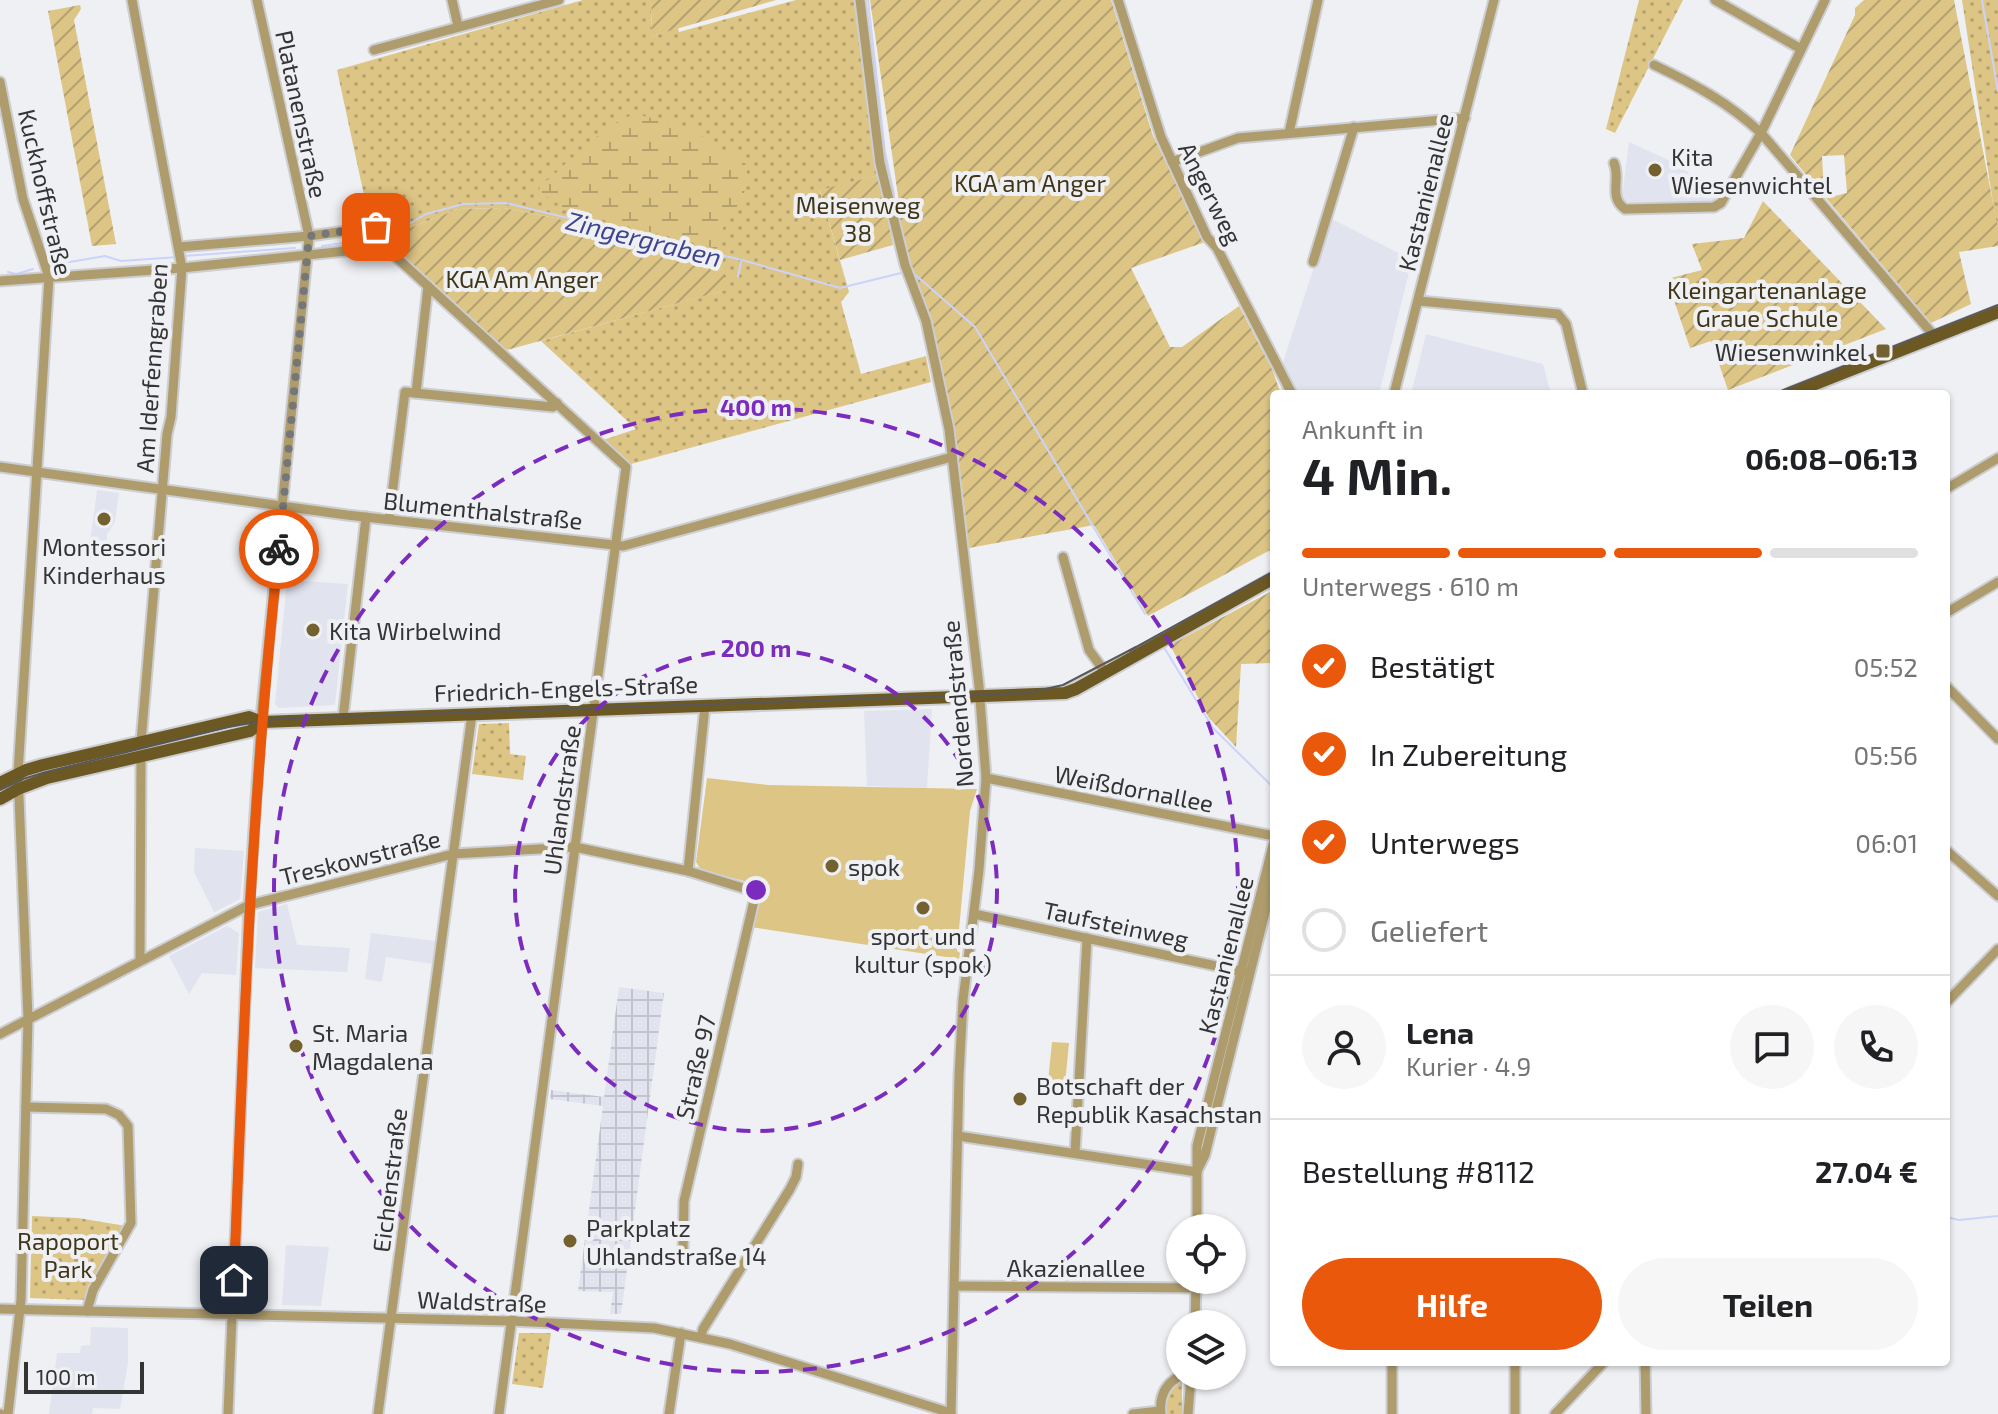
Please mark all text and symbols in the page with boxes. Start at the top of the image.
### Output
street label: Platanenstraße [270,27,334,201]
street label: Kuckhoffstraße [13,106,79,278]
street label: Kastanienallee [1391,110,1459,274]
street label: Angerweg [1173,137,1249,249]
place label: Kita Wiesenwichtel [1671,142,1832,199]
marker: Kita Wiesenwichtel [1646,161,1664,179]
park label: KGA am Anger [954,168,1106,197]
park label: Meisenweg 38 [796,190,920,247]
pin [342,193,410,261]
water label: Zingergraben [563,204,725,272]
icon: bag [354,205,398,249]
street label: Am Iderfenngraben [129,262,173,474]
park label: KGA Am Anger [445,264,599,293]
park label: Kleingartenanlage Graue Schule [1667,275,1867,332]
place label: Wiesenwinkel [1715,337,1867,366]
marker: Wiesenwinkel [1874,342,1892,360]
text: 400 m [720,392,792,421]
text: Ankunft in [1302,413,1424,444]
text: 06:08–06:13 [1745,440,1918,476]
text: 4 Min. [1302,443,1452,505]
street label: Blumenthalstraße [382,485,584,535]
courier [239,509,319,589]
marker: Montessori Kinderhaus [95,510,113,528]
icon: bike [257,527,301,571]
place label: Montessori Kinderhaus [42,532,166,589]
text: Unterwegs · 610 m [1302,570,1519,601]
place label: Kita Wirbelwind [329,616,502,645]
street label: Nordendstraße [935,619,979,789]
marker: Kita Wirbelwind [304,621,322,639]
text: 200 m [721,633,791,662]
icon: check [1302,644,1346,688]
text: Bestätigt [1370,648,1495,684]
text: 05:52 [1854,651,1918,682]
street label: Friedrich-Engels-Straße [433,669,699,707]
street label: Uhlandstraße [536,723,586,877]
icon: check [1302,732,1346,776]
text: In Zubereitung [1370,736,1567,772]
text: 05:56 [1853,739,1918,770]
street label: Weißdornallee [1052,758,1216,818]
icon: check [1302,820,1346,864]
street label: Treskowstraße [277,823,443,891]
text: Unterwegs [1370,824,1520,860]
text: 06:01 [1855,827,1918,858]
place label: spok [848,852,900,881]
marker: spok [823,857,841,875]
street label: Kastanienallee [1191,873,1259,1037]
centre of rings [742,876,770,904]
street label: Taufsteinweg [1041,894,1191,954]
marker: sport und kultur (spok) [914,899,932,917]
text: Geliefert [1370,912,1488,948]
place label: sport und kultur (spok) [854,921,992,978]
button: person [1302,1005,1386,1089]
button: chat [1730,1005,1814,1089]
button: phone [1834,1005,1918,1089]
street label: Straße 97 [669,1012,721,1122]
text: Lena [1406,1014,1474,1050]
place label: St. Maria Magdalena [312,1018,434,1075]
marker: St. Maria Magdalena [287,1037,305,1055]
text: Kurier · 4.9 [1406,1050,1531,1081]
place label: Botschaft der Republik Kasachstan [1036,1071,1262,1128]
marker: Botschaft der Republik Kasachstan [1011,1090,1029,1108]
street label: Eichenstraße [366,1106,412,1254]
text: Bestellung #8112 [1302,1153,1535,1189]
text: 27.04 € [1815,1153,1918,1189]
place label: Parkplatz Uhlandstraße 14 [586,1213,767,1270]
map controls [1166,1214,1246,1390]
button: locate [1166,1214,1246,1294]
park label: Rapoport Park [17,1226,119,1283]
marker: Parkplatz Uhlandstraße 14 [561,1232,579,1250]
pin [200,1246,268,1314]
street label: Akazienallee [1007,1253,1145,1282]
icon: home [212,1258,256,1302]
button: Hilfe [1302,1258,1602,1350]
button: Teilen [1618,1258,1918,1350]
street label: Waldstraße [417,1284,547,1318]
button: layers [1166,1310,1246,1390]
scale bar [24,1358,144,1394]
text: 100 m [36,1363,95,1389]

